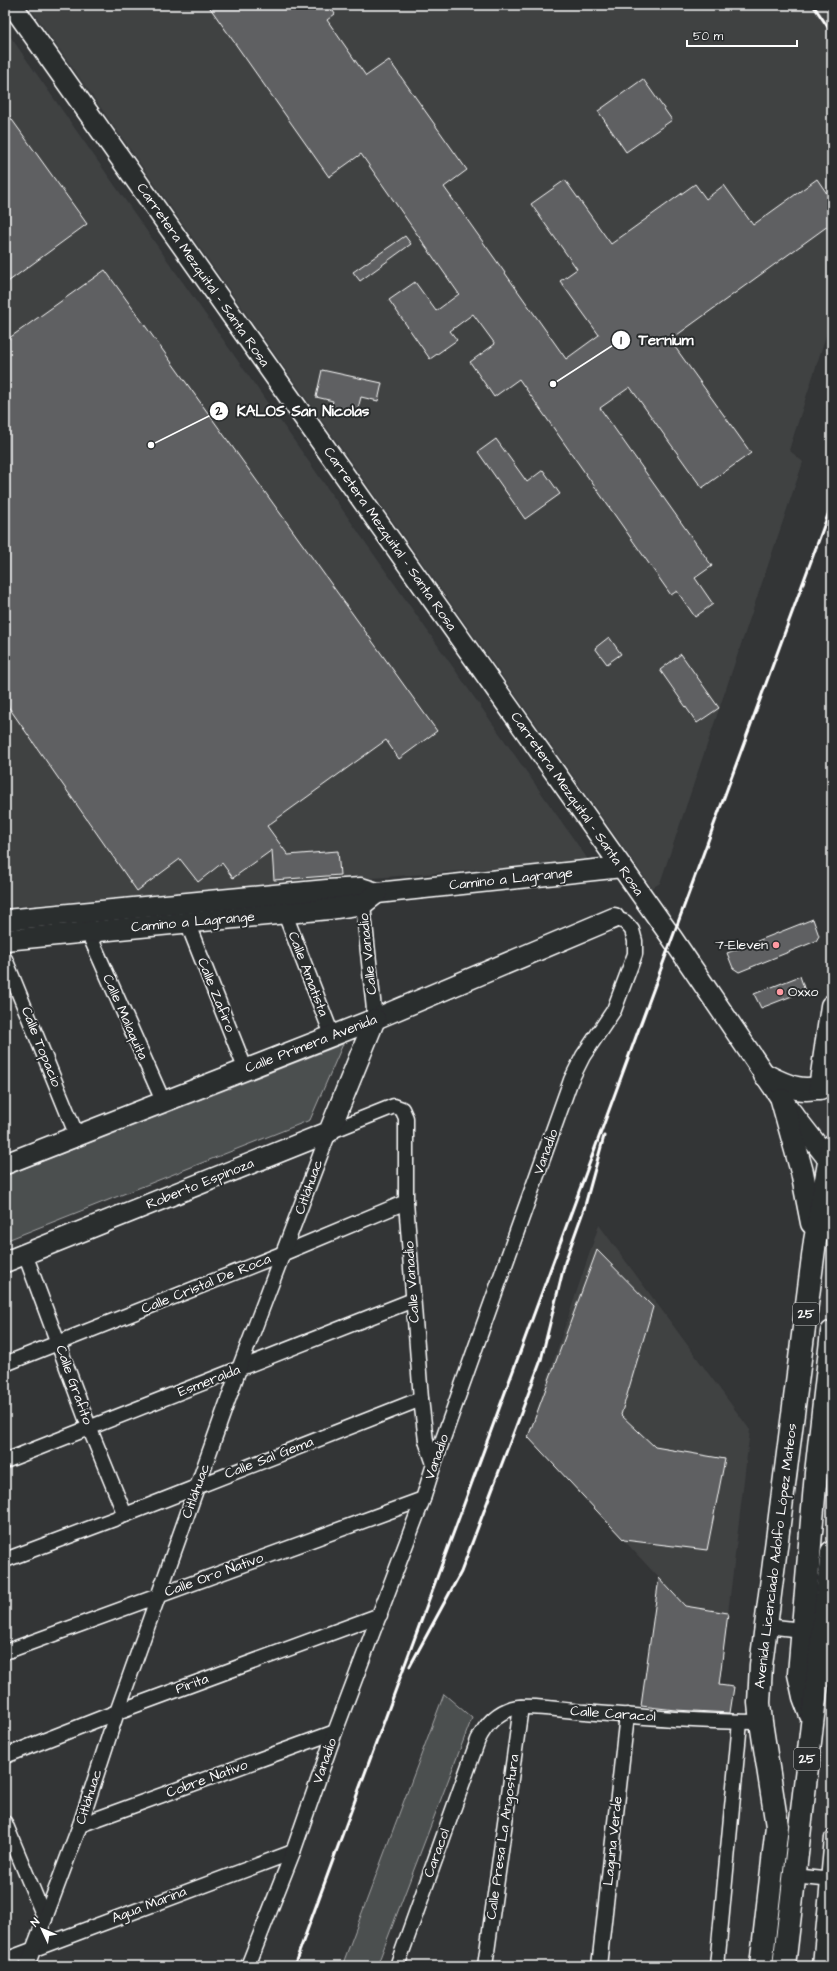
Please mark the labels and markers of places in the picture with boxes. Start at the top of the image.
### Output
callout: Ternium [611,327,701,354]
callout: KALOS San Nicolas [209,398,377,425]
place label: 7-Eleven [715,935,768,955]
marker: 7-Eleven [771,940,781,950]
place label: Oxxo [788,982,819,1002]
marker: Oxxo [775,987,785,997]

